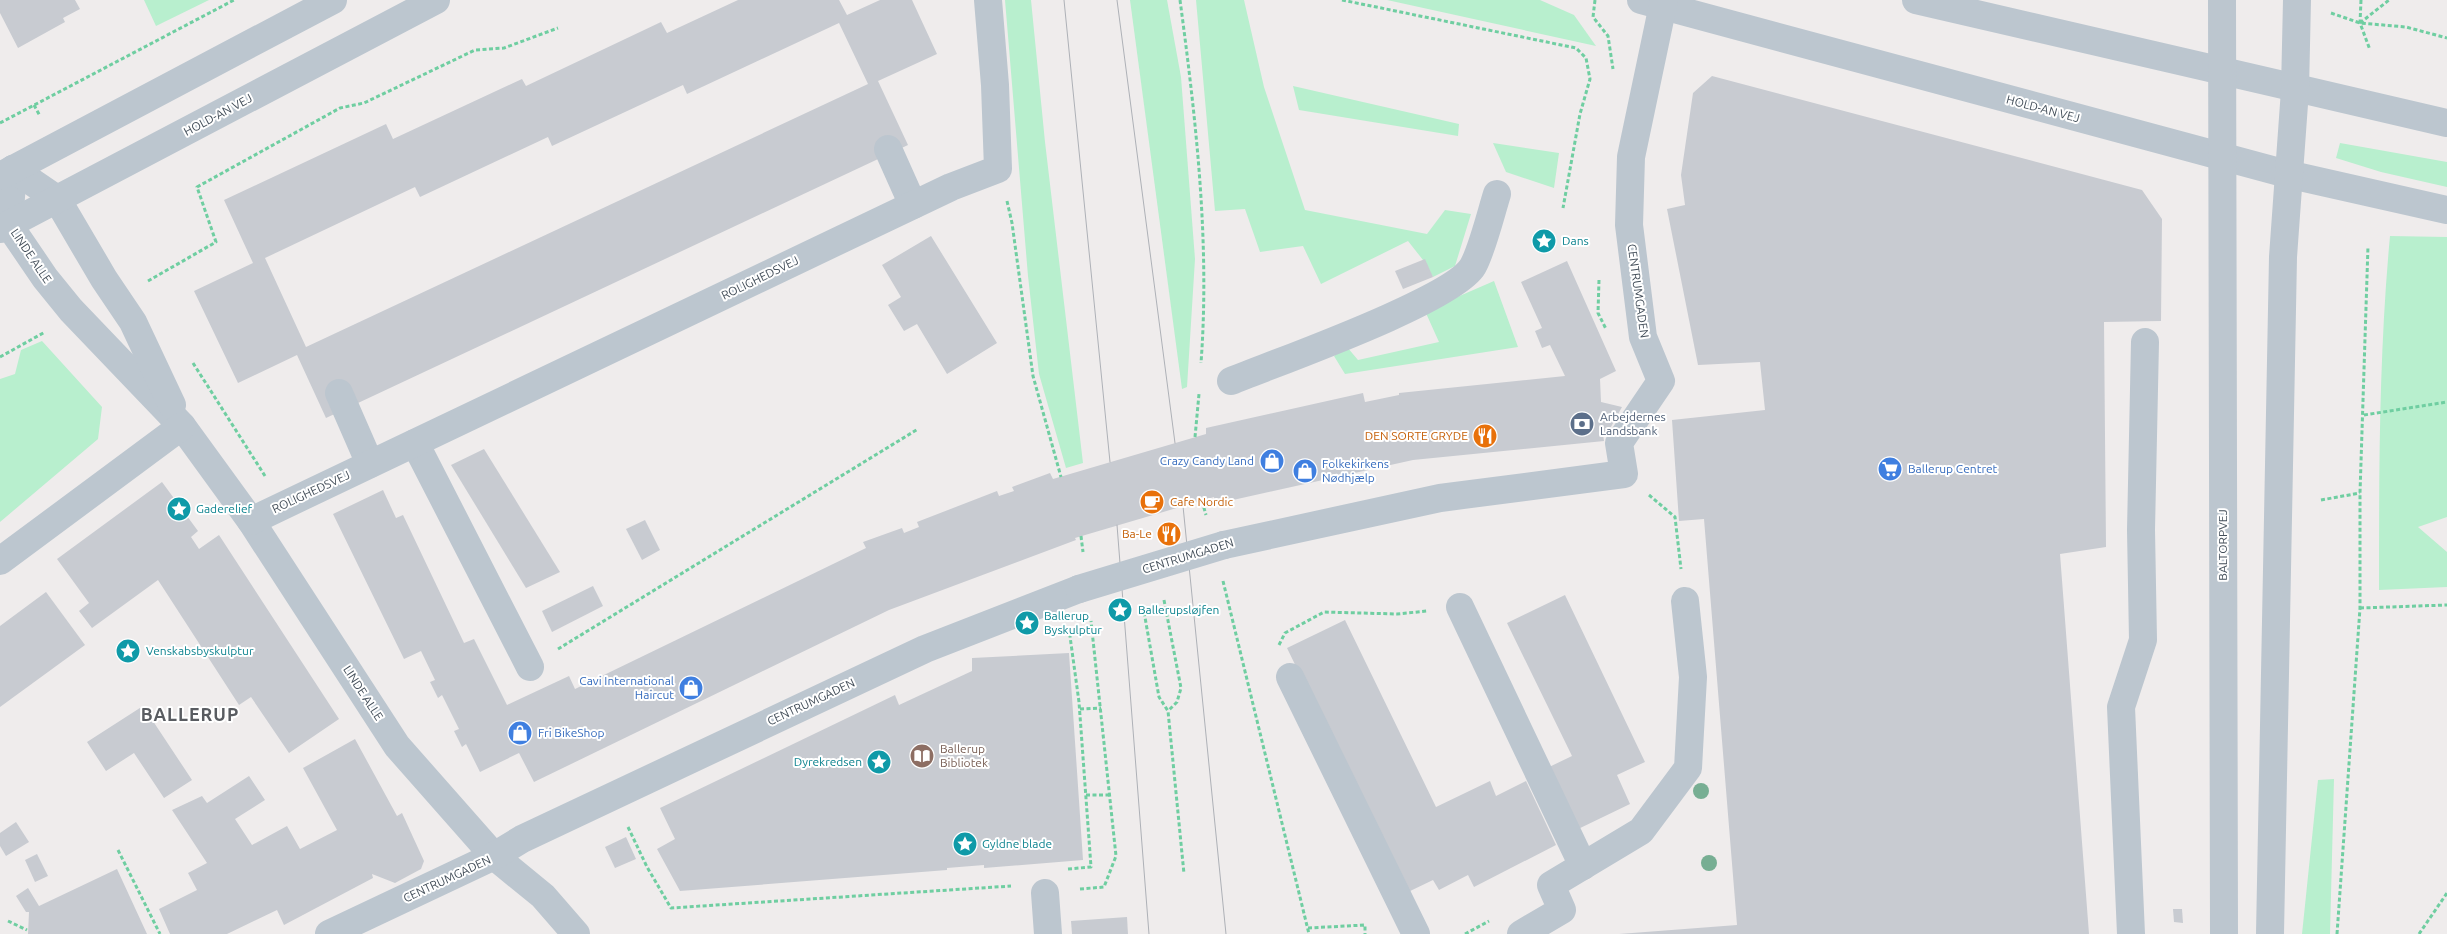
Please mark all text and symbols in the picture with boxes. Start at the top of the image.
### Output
street label: HOLD-AN VEJ [181,91,254,138]
street label: HOLD-AN VEJ [2005,92,2081,125]
street label: LINDE ALLE [9,226,54,285]
place icon: Dans [1531,228,1557,254]
place label: Dans [1562,234,1589,247]
street label: CENTRUMGADEN [1625,243,1652,339]
street label: ROLIGHEDSVEJ [719,253,800,302]
place label: Arbejdernes Landsbank [1600,410,1666,437]
bank icon: Arbejdernes Landsbank [1569,411,1595,437]
restaurant icon: DEN SORTE GRYDE [1472,423,1498,449]
place label: DEN SORTE GRYDE [1365,429,1468,442]
shop icon: Crazy Candy Land [1259,448,1285,474]
place label: Crazy Candy Land [1160,454,1254,467]
supermarket icon: Ballerup Centret [1877,456,1903,482]
place label: Folkekirkens Nødhjælp [1322,457,1389,484]
shop icon: Folkekirkens Nødhjælp [1292,458,1318,484]
place label: Ballerup Centret [1908,462,1998,475]
street label: ROLIGHEDSVEJ [270,468,352,515]
cafe icon: Cafe Nordic [1139,489,1165,515]
place label: Cafe Nordic [1170,495,1234,508]
place icon: Gaderelief [166,496,192,522]
place label: Gaderelief [196,502,253,515]
street label: BALTORPVEJ [2216,509,2229,581]
restaurant icon: Ba-Le [1156,521,1182,547]
place label: Ba-Le [1122,527,1152,540]
street label: CENTRUMGADEN [1141,535,1235,576]
place icon: Ballerupsløjfen [1107,597,1133,623]
place label: Ballerupsløjfen [1138,603,1219,616]
place label: Ballerup Byskulptur [1044,609,1102,636]
place icon: Ballerup Byskulptur [1014,610,1040,636]
place icon: Venskabsbyskulptur [115,638,141,664]
place label: Venskabsbyskulptur [146,644,254,657]
street label: LINDE ALLE [341,663,386,723]
place label: Cavi International Haircut [579,674,674,701]
shop icon: Cavi International Haircut [678,675,704,701]
street label: CENTRUMGADEN [765,676,857,728]
district label: BALLERUP [141,704,239,724]
shop icon: Fri BikeShop [507,720,533,746]
place label: Fri BikeShop [538,726,605,739]
place label: Ballerup Bibliotek [940,742,988,769]
library icon: Ballerup Bibliotek [909,743,935,769]
place icon: Dyrekredsen [866,749,892,775]
place label: Dyrekredsen [794,755,862,768]
place icon: Gyldne blade [952,831,978,857]
place label: Gyldne blade [982,837,1052,850]
street label: CENTRUMGADEN [401,853,493,905]

